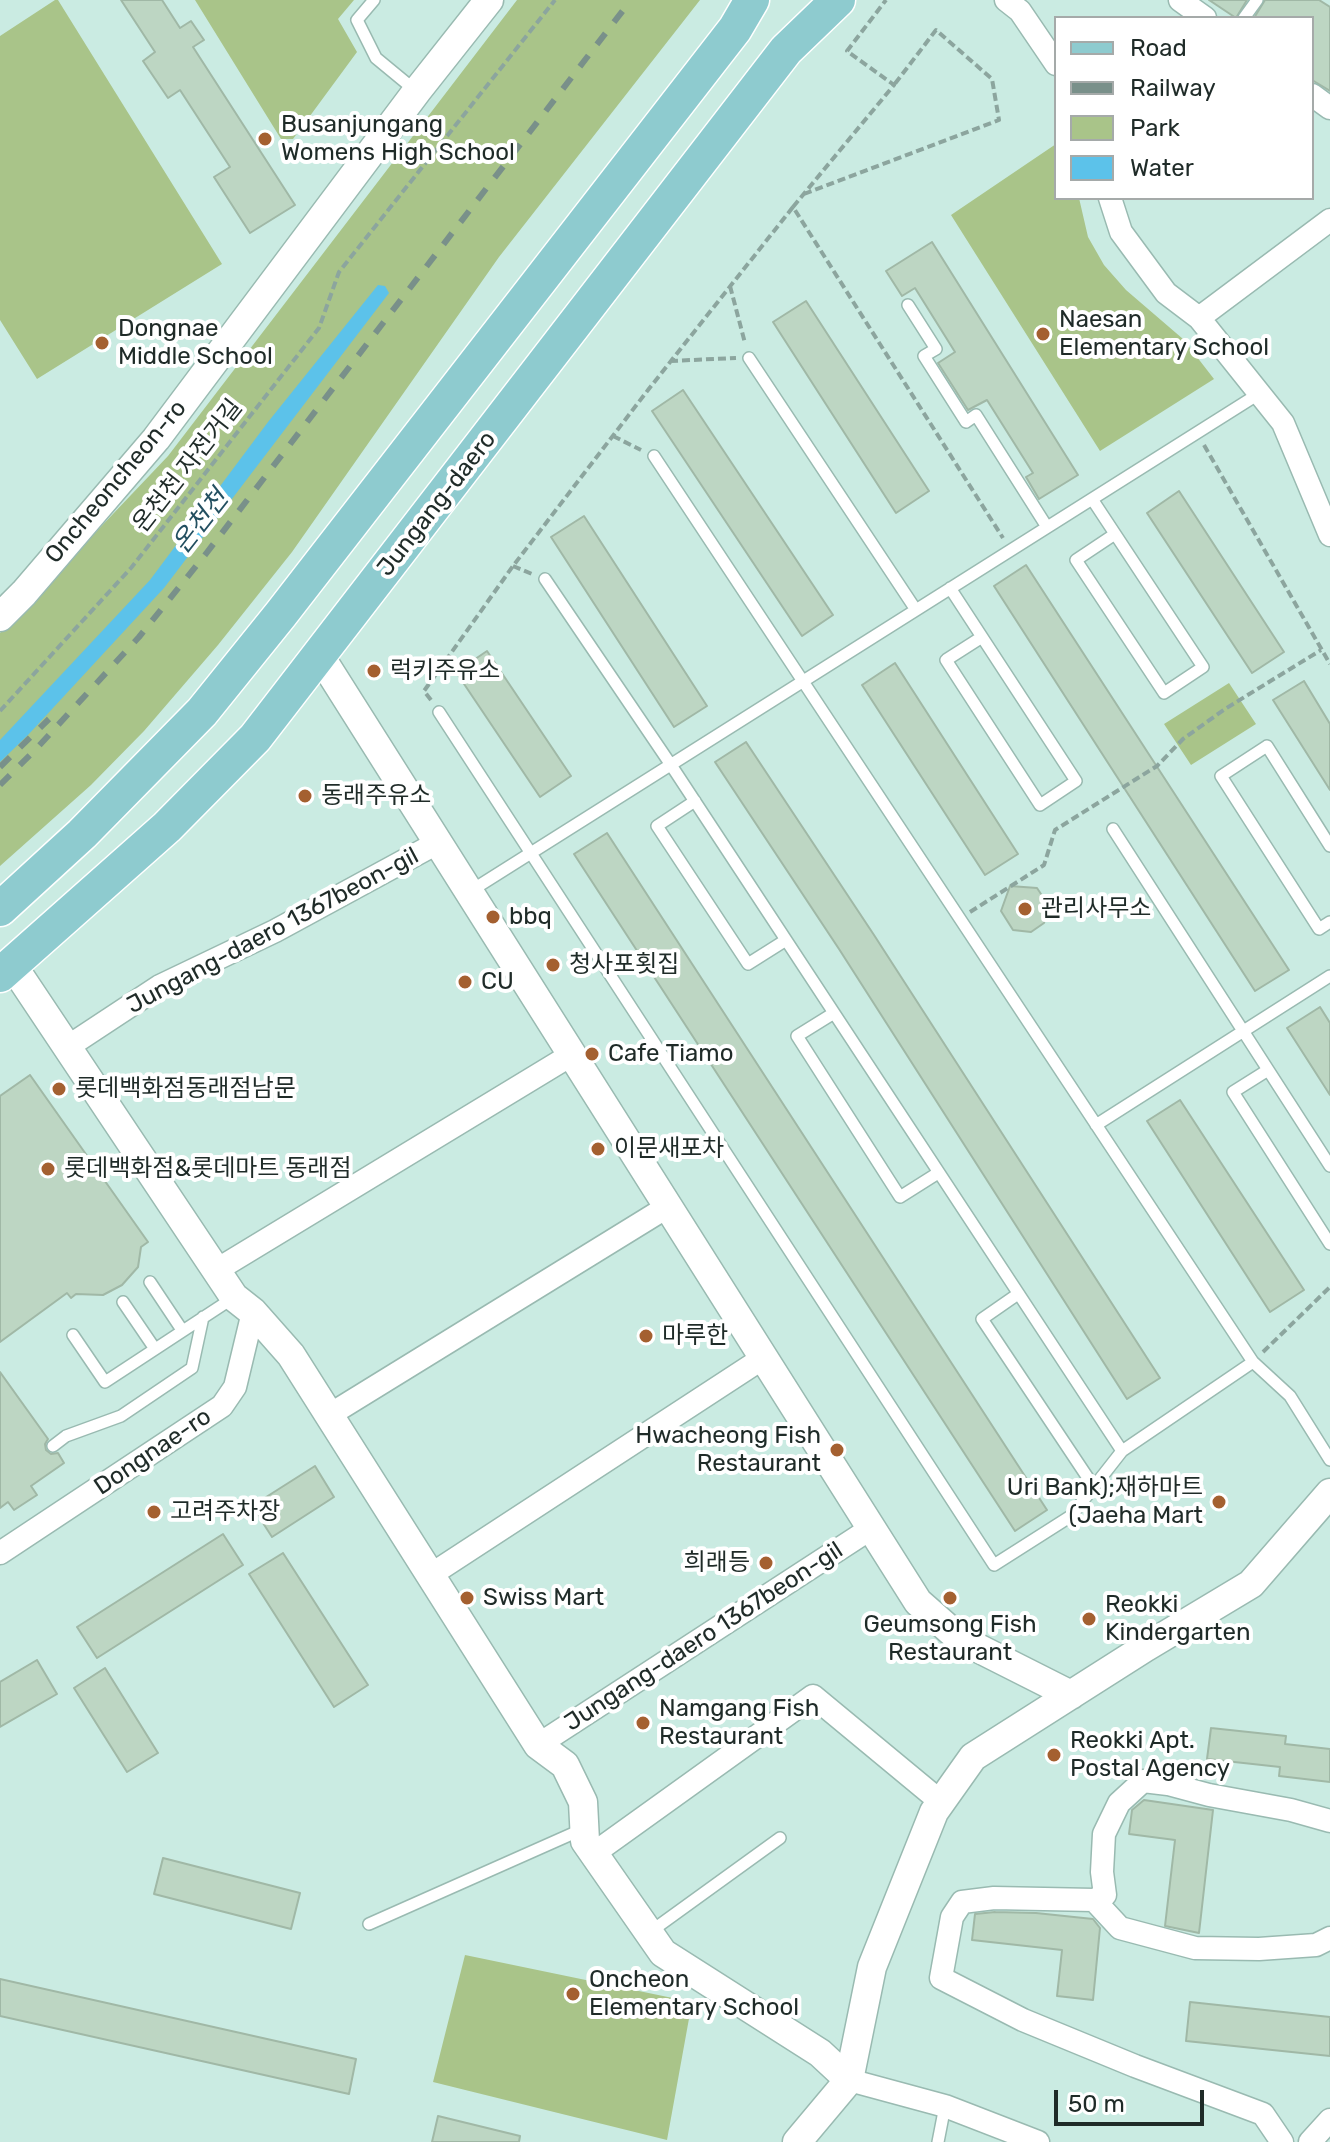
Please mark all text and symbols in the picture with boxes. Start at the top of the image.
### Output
legend [1054,16,1314,200]
text: Road [1130,34,1187,62]
text: Railway [1130,74,1216,102]
place label: Busanjungang Womens High School [281,111,515,167]
text: Park [1130,114,1180,142]
marker: Busanjungang Womens High School [256,130,274,148]
text: Water [1130,154,1194,182]
place label: Naesan Elementary School [1059,306,1269,362]
place label: Dongnae Middle School [118,315,273,371]
marker: Naesan Elementary School [1034,325,1052,343]
marker: Dongnae Middle School [93,334,111,352]
street label: Oncheoncheon-ro [39,394,193,570]
street label: 온천천 자전거길 [127,394,249,538]
street label: Jungang-daero [372,426,502,582]
water label: 온천천 [167,484,235,560]
place label: 럭키주유소 [390,657,500,685]
marker: 럭키주유소 [365,662,383,680]
place label: 동래주유소 [321,782,431,810]
marker: 동래주유소 [296,787,314,805]
street label: Jungang-daero 1367beon-gil [122,842,424,1020]
place label: 관리사무소 [1041,895,1151,923]
marker: 관리사무소 [1016,900,1034,918]
place label: bbq [509,903,552,931]
marker: bbq [484,908,502,926]
place label: 청사포횟집 [569,951,679,979]
marker: 청사포횟집 [544,956,562,974]
place label: CU [481,968,514,996]
marker: CU [456,973,474,991]
place label: Cafe Tiamo [608,1040,733,1068]
marker: Cafe Tiamo [583,1045,601,1063]
place label: 롯데백화점동래점남문 [75,1075,296,1103]
marker: 롯데백화점동래점남문 [50,1080,68,1098]
place label: 이문새포차 [614,1135,724,1163]
marker: 이문새포차 [589,1140,607,1158]
place label: 롯데백화점&롯데마트 동래점 [64,1155,351,1183]
marker: 롯데백화점&롯데마트 동래점 [39,1160,57,1178]
place label: 마루한 [662,1322,728,1350]
marker: 마루한 [637,1327,655,1345]
street label: Dongnae-ro [89,1402,217,1502]
place label: Hwacheong Fish Restaurant [635,1422,821,1478]
marker: Hwacheong Fish Restaurant [828,1441,846,1459]
place label: Uri Bank);재하마트 (Jaeha Mart [1007,1474,1203,1530]
marker: Uri Bank);재하마트 (Jaeha Mart [1210,1493,1228,1511]
place label: 고려주차장 [170,1498,280,1526]
marker: 고려주차장 [145,1503,163,1521]
street label: Jungang-daero 1367beon-gil [559,1536,849,1738]
place label: 희래등 [684,1549,750,1577]
marker: 희래등 [757,1554,775,1572]
place label: Swiss Mart [483,1584,604,1612]
marker: Swiss Mart [458,1589,476,1607]
marker: Geumsong Fish Restaurant [941,1589,959,1607]
place label: Reokki Kindergarten [1105,1591,1250,1647]
marker: Reokki Kindergarten [1080,1610,1098,1628]
place label: Geumsong Fish Restaurant [863,1611,1037,1667]
place label: Namgang Fish Restaurant [659,1695,819,1751]
marker: Namgang Fish Restaurant [634,1714,652,1732]
place label: Reokki Apt. Postal Agency [1070,1727,1230,1783]
marker: Reokki Apt. Postal Agency [1045,1746,1063,1764]
place label: Oncheon Elementary School [589,1966,799,2022]
marker: Oncheon Elementary School [564,1985,582,2003]
scale bar [1058,2074,1208,2124]
text: 50 m [1068,2090,1125,2118]

